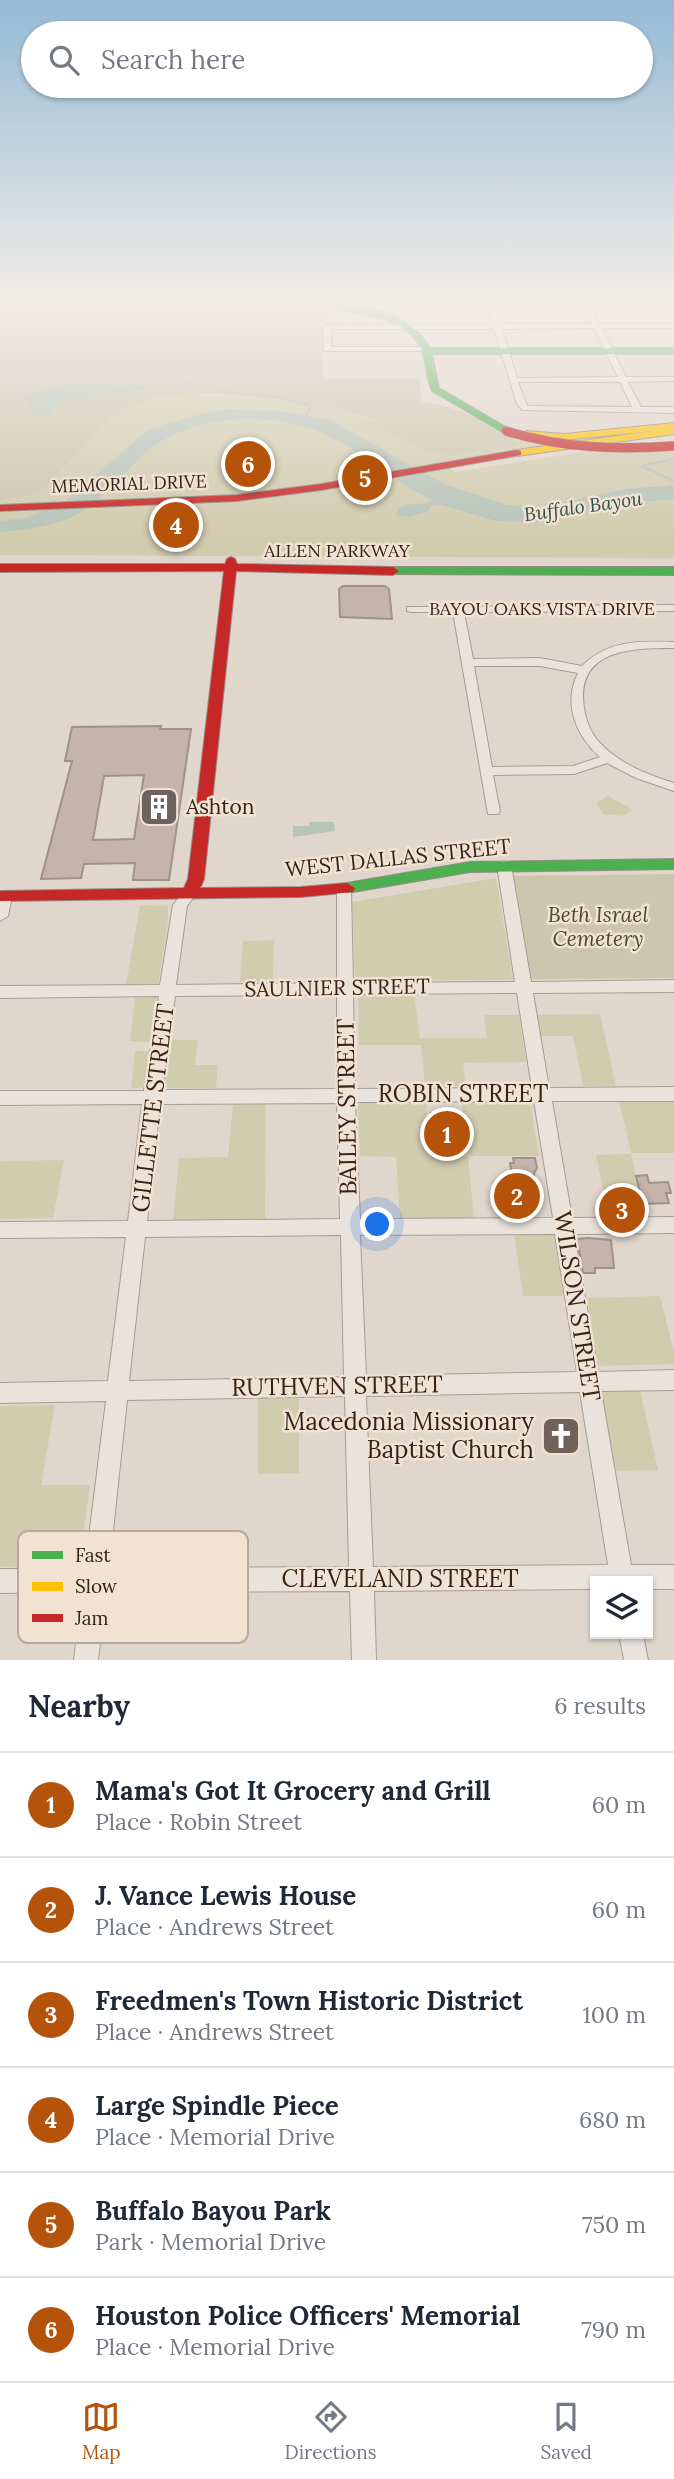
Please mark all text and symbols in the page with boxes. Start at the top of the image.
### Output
search box [21,21,653,98]
icon: search [45,41,83,79]
text: Search here [101,43,245,76]
pin: 6 [225,438,271,490]
pin: 5 [342,452,388,504]
street label: MEMORIAL DRIVE [51,469,207,498]
water label: Buffalo Bayou [522,486,644,526]
pin: 4 [153,499,199,551]
street label: ALLEN PARKWAY [263,539,411,562]
street label: BAYOU OAKS VISTA DRIVE [429,597,655,620]
building icon: Ashton [138,786,180,828]
place label: Ashton [185,793,255,820]
street label: WEST DALLAS STREET [284,832,512,883]
park label: Beth Israel Cemetery [548,901,648,952]
street label: SAULNIER STREET [244,972,430,1003]
street label: GILLETTE STREET [124,1002,181,1214]
street label: BAILEY STREET [329,1018,364,1196]
street label: ROBIN STREET [378,1078,548,1109]
pin: 1 [424,1108,470,1160]
pin: 2 [494,1170,540,1222]
pin: 3 [599,1184,645,1236]
your location [360,1207,394,1241]
street label: WILSON STREET [547,1209,608,1403]
street label: RUTHVEN STREET [231,1368,443,1403]
place label: Macedonia Missionary Baptist Church [283,1406,534,1465]
church icon: Macedonia Missionary Baptist Church [540,1415,582,1457]
legend [18,1531,248,1643]
text: Fast [75,1543,111,1567]
street label: CLEVELAND STREET [281,1563,519,1594]
text: Slow [75,1574,118,1598]
map controls [590,1576,653,1639]
button: layers [590,1576,653,1639]
text: Jam [74,1606,109,1630]
text: Nearby [28,1687,130,1725]
text: 6 results [554,1691,646,1720]
text: Mama's Got It Grocery and Grill [95,1774,491,1807]
text: 1 [46,1790,56,1819]
text: 60 m [592,1790,646,1819]
text: Place · Robin Street [95,1807,302,1836]
text: J. Vance Lewis House [95,1879,356,1912]
text: 2 [45,1895,57,1924]
text: 60 m [592,1895,646,1924]
text: Place · Andrews Street [95,1912,334,1941]
text: Freedmen's Town Historic District [95,1984,523,2017]
text: 3 [45,2000,57,2029]
text: 100 m [582,2000,646,2029]
text: Place · Andrews Street [95,2017,334,2046]
text: Large Spindle Piece [95,2089,339,2122]
text: 4 [45,2105,57,2134]
text: 680 m [579,2105,646,2134]
text: Place · Memorial Drive [95,2122,335,2151]
text: Buffalo Bayou Park [95,2194,331,2227]
text: 5 [45,2210,57,2239]
text: 750 m [582,2210,646,2239]
text: Park · Memorial Drive [95,2227,326,2256]
text: Houston Police Officers' Memorial [95,2299,520,2332]
text: 6 [44,2315,58,2344]
text: 790 m [581,2315,646,2344]
text: Place · Memorial Drive [95,2332,335,2361]
tab: Map [82,2398,121,2464]
tab: Directions [285,2398,377,2464]
tab: Saved [541,2398,592,2464]

